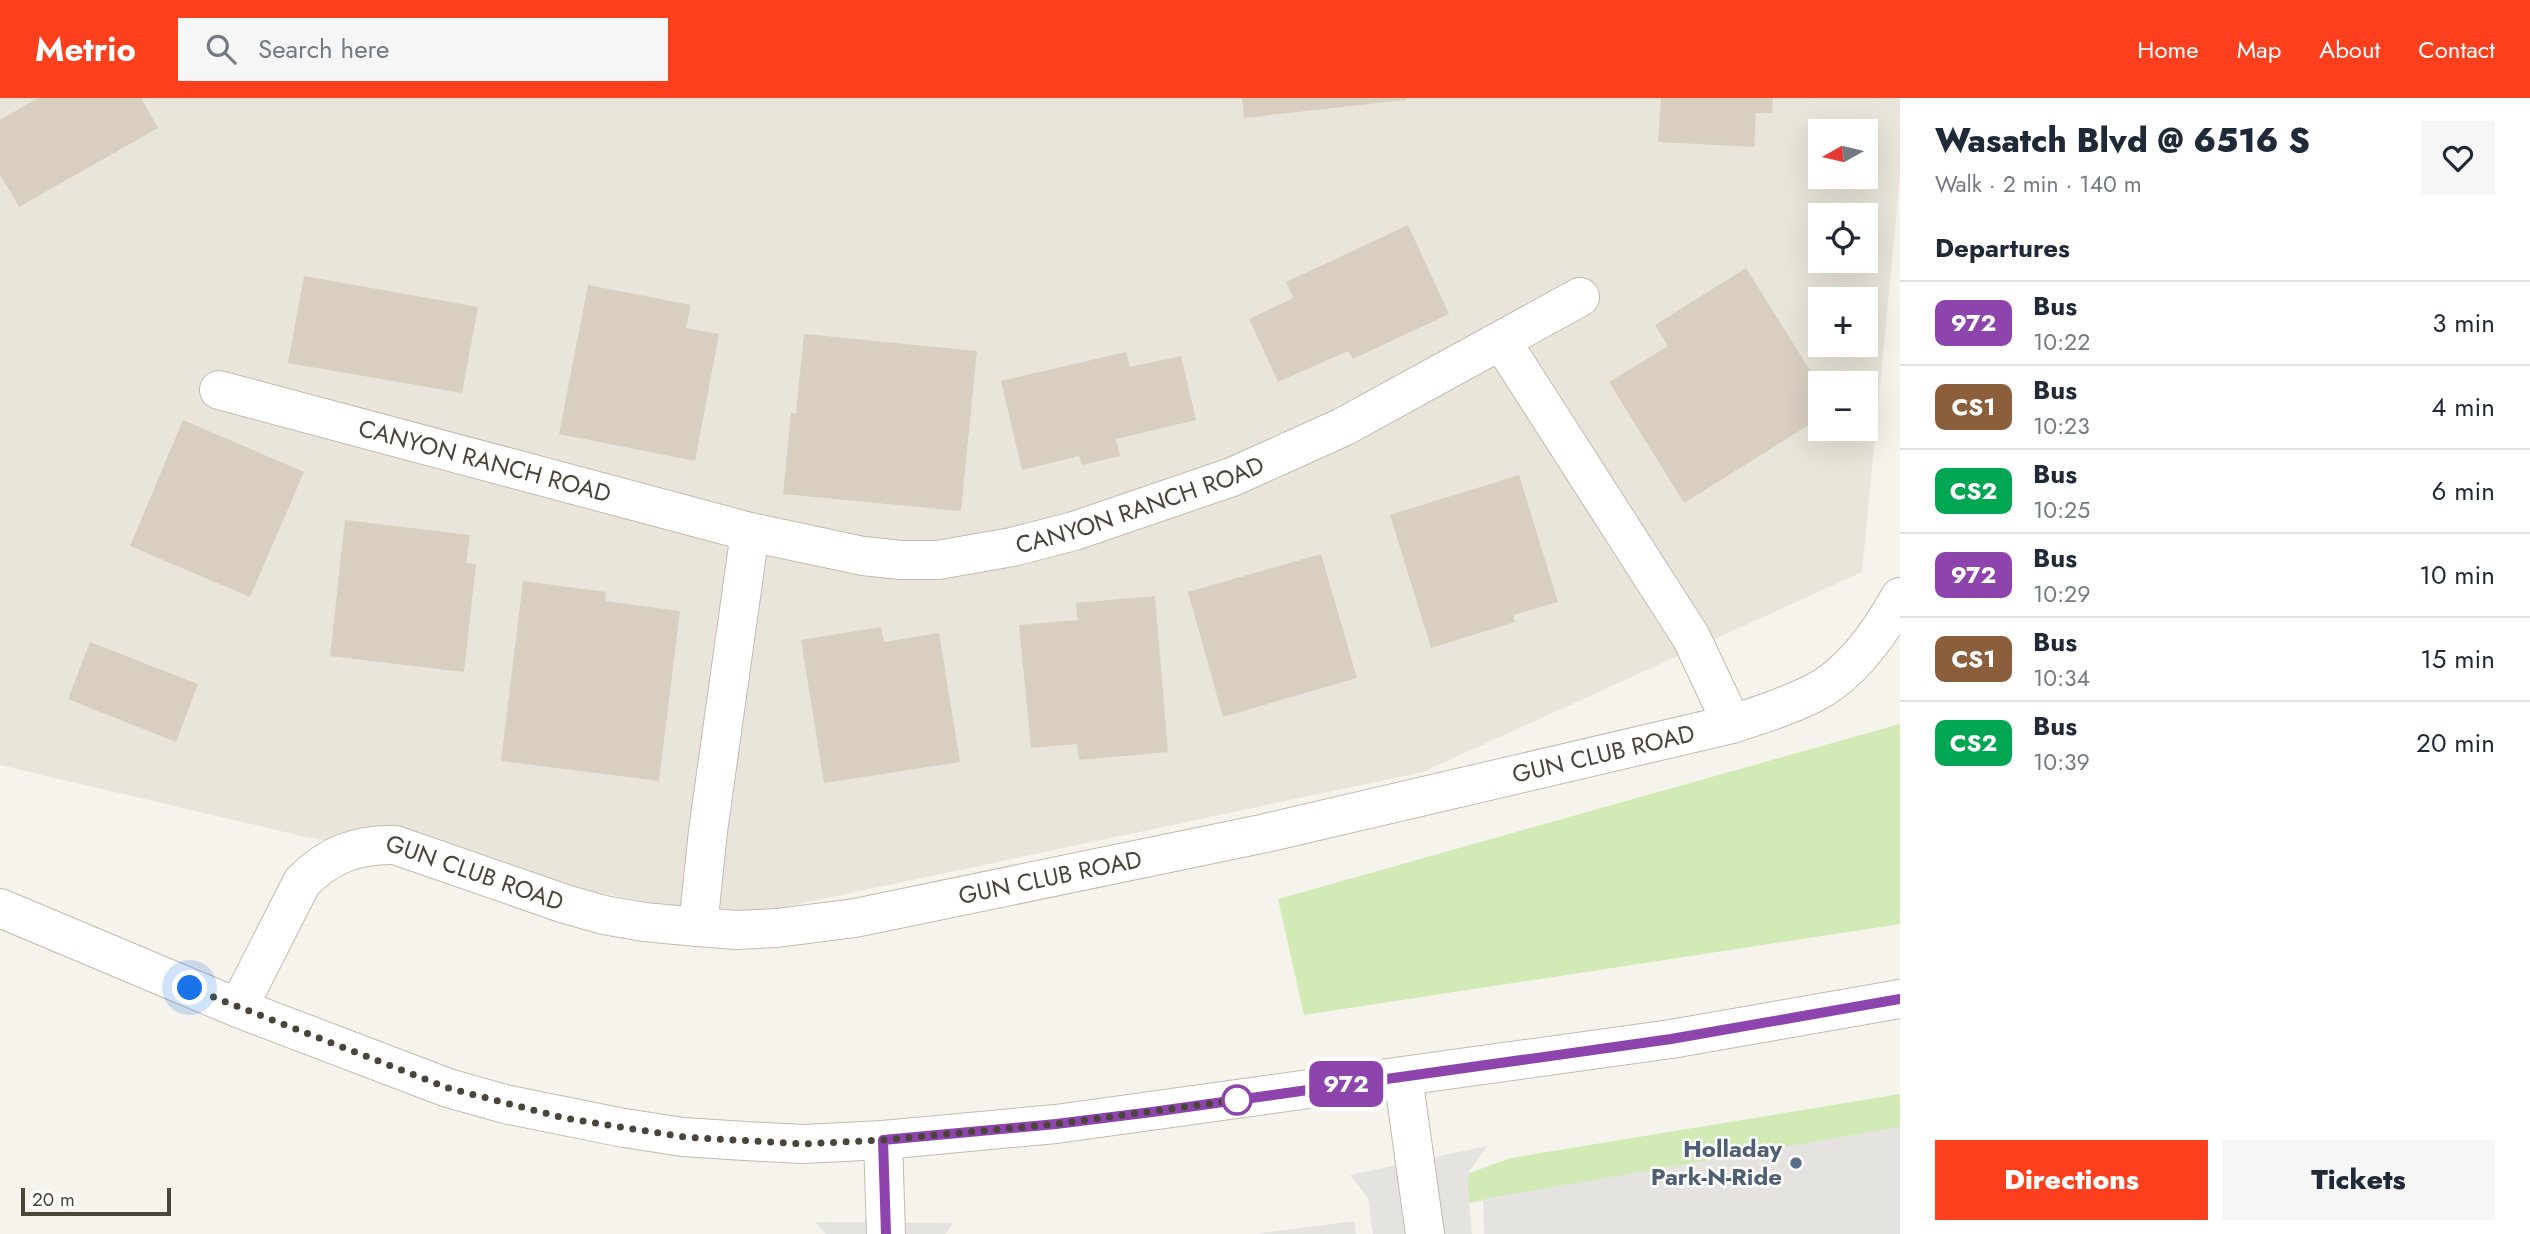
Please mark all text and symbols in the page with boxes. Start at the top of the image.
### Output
search box [178,18,668,81]
text: Metrio [35,26,136,73]
icon: search [202,30,240,68]
text: Search here [258,30,389,68]
text: Home [2137,32,2199,67]
text: Map [2237,32,2281,67]
text: About [2319,32,2380,67]
text: Contact [2418,32,2495,67]
text: Wasatch Blvd @ 6516 S [1935,117,2310,164]
north arrow [1808,119,1878,189]
map controls [1808,119,1878,441]
button: heart [2421,121,2495,195]
text: Walk · 2 min · 140 m [1935,167,2142,201]
button: locate [1808,203,1878,273]
text: Departures [1935,229,2070,267]
button: + [1808,287,1878,357]
text: Bus [2033,287,2077,325]
text: 3 min [2432,304,2495,342]
text: 972 [1951,305,1996,340]
text: 10:22 [2033,325,2090,359]
button: − [1808,371,1878,441]
text: Bus [2033,371,2077,409]
text: 4 min [2431,388,2495,426]
text: CS1 [1951,389,1996,424]
text: 10:23 [2033,409,2090,443]
street label: CANYON RANCH ROAD [355,410,615,511]
street label: CANYON RANCH ROAD [1012,447,1270,562]
text: Bus [2033,455,2077,493]
text: 6 min [2432,472,2495,510]
text: CS2 [1950,473,1997,508]
text: 10:25 [2033,493,2090,527]
text: Bus [2033,539,2077,577]
text: 10 min [2419,556,2495,594]
text: 972 [1951,557,1996,592]
text: 10:29 [2033,577,2090,611]
text: Bus [2033,623,2077,661]
text: 15 min [2420,640,2495,678]
text: CS1 [1951,641,1996,676]
text: 10:34 [2033,661,2090,695]
text: Bus [2033,707,2077,745]
street label: GUN CLUB ROAD [1509,715,1698,792]
text: 20 min [2416,724,2495,762]
text: CS2 [1950,725,1997,760]
text: 10:39 [2033,745,2090,779]
street label: GUN CLUB ROAD [381,825,569,919]
street label: GUN CLUB ROAD [955,841,1145,913]
your location [172,970,207,1005]
line badge: 972 [1306,1061,1386,1107]
text: 972 [1323,1066,1369,1101]
unlabelled marker [1222,1085,1252,1115]
place label: Holladay Park-N-Ride [1651,1131,1782,1194]
button: Directions [1935,1140,2208,1220]
button: Tickets [2222,1140,2495,1220]
marker: Holladay Park-N-Ride [1788,1155,1804,1171]
scale bar [21,1185,172,1217]
text: 20 m [32,1186,75,1213]

